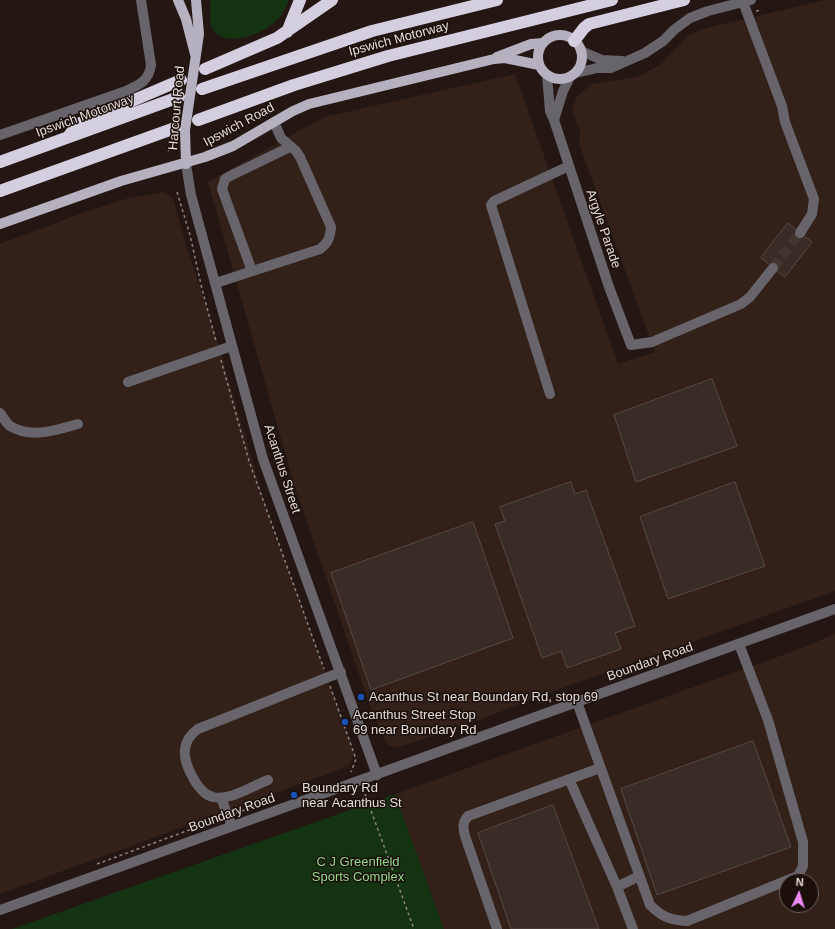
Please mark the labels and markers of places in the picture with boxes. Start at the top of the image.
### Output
place label: Acanthus St near Boundary Rd, stop 69 [369,689,598,705]
marker: Acanthus St near Boundary Rd, stop 69 [356,692,366,702]
place label: Acanthus Street Stop 69 near Boundary Rd [353,707,477,738]
marker: Acanthus Street Stop 69 near Boundary Rd [340,717,350,727]
place label: Boundary Rd near Acanthus St [302,780,402,811]
marker: Boundary Rd near Acanthus St [289,790,299,800]

